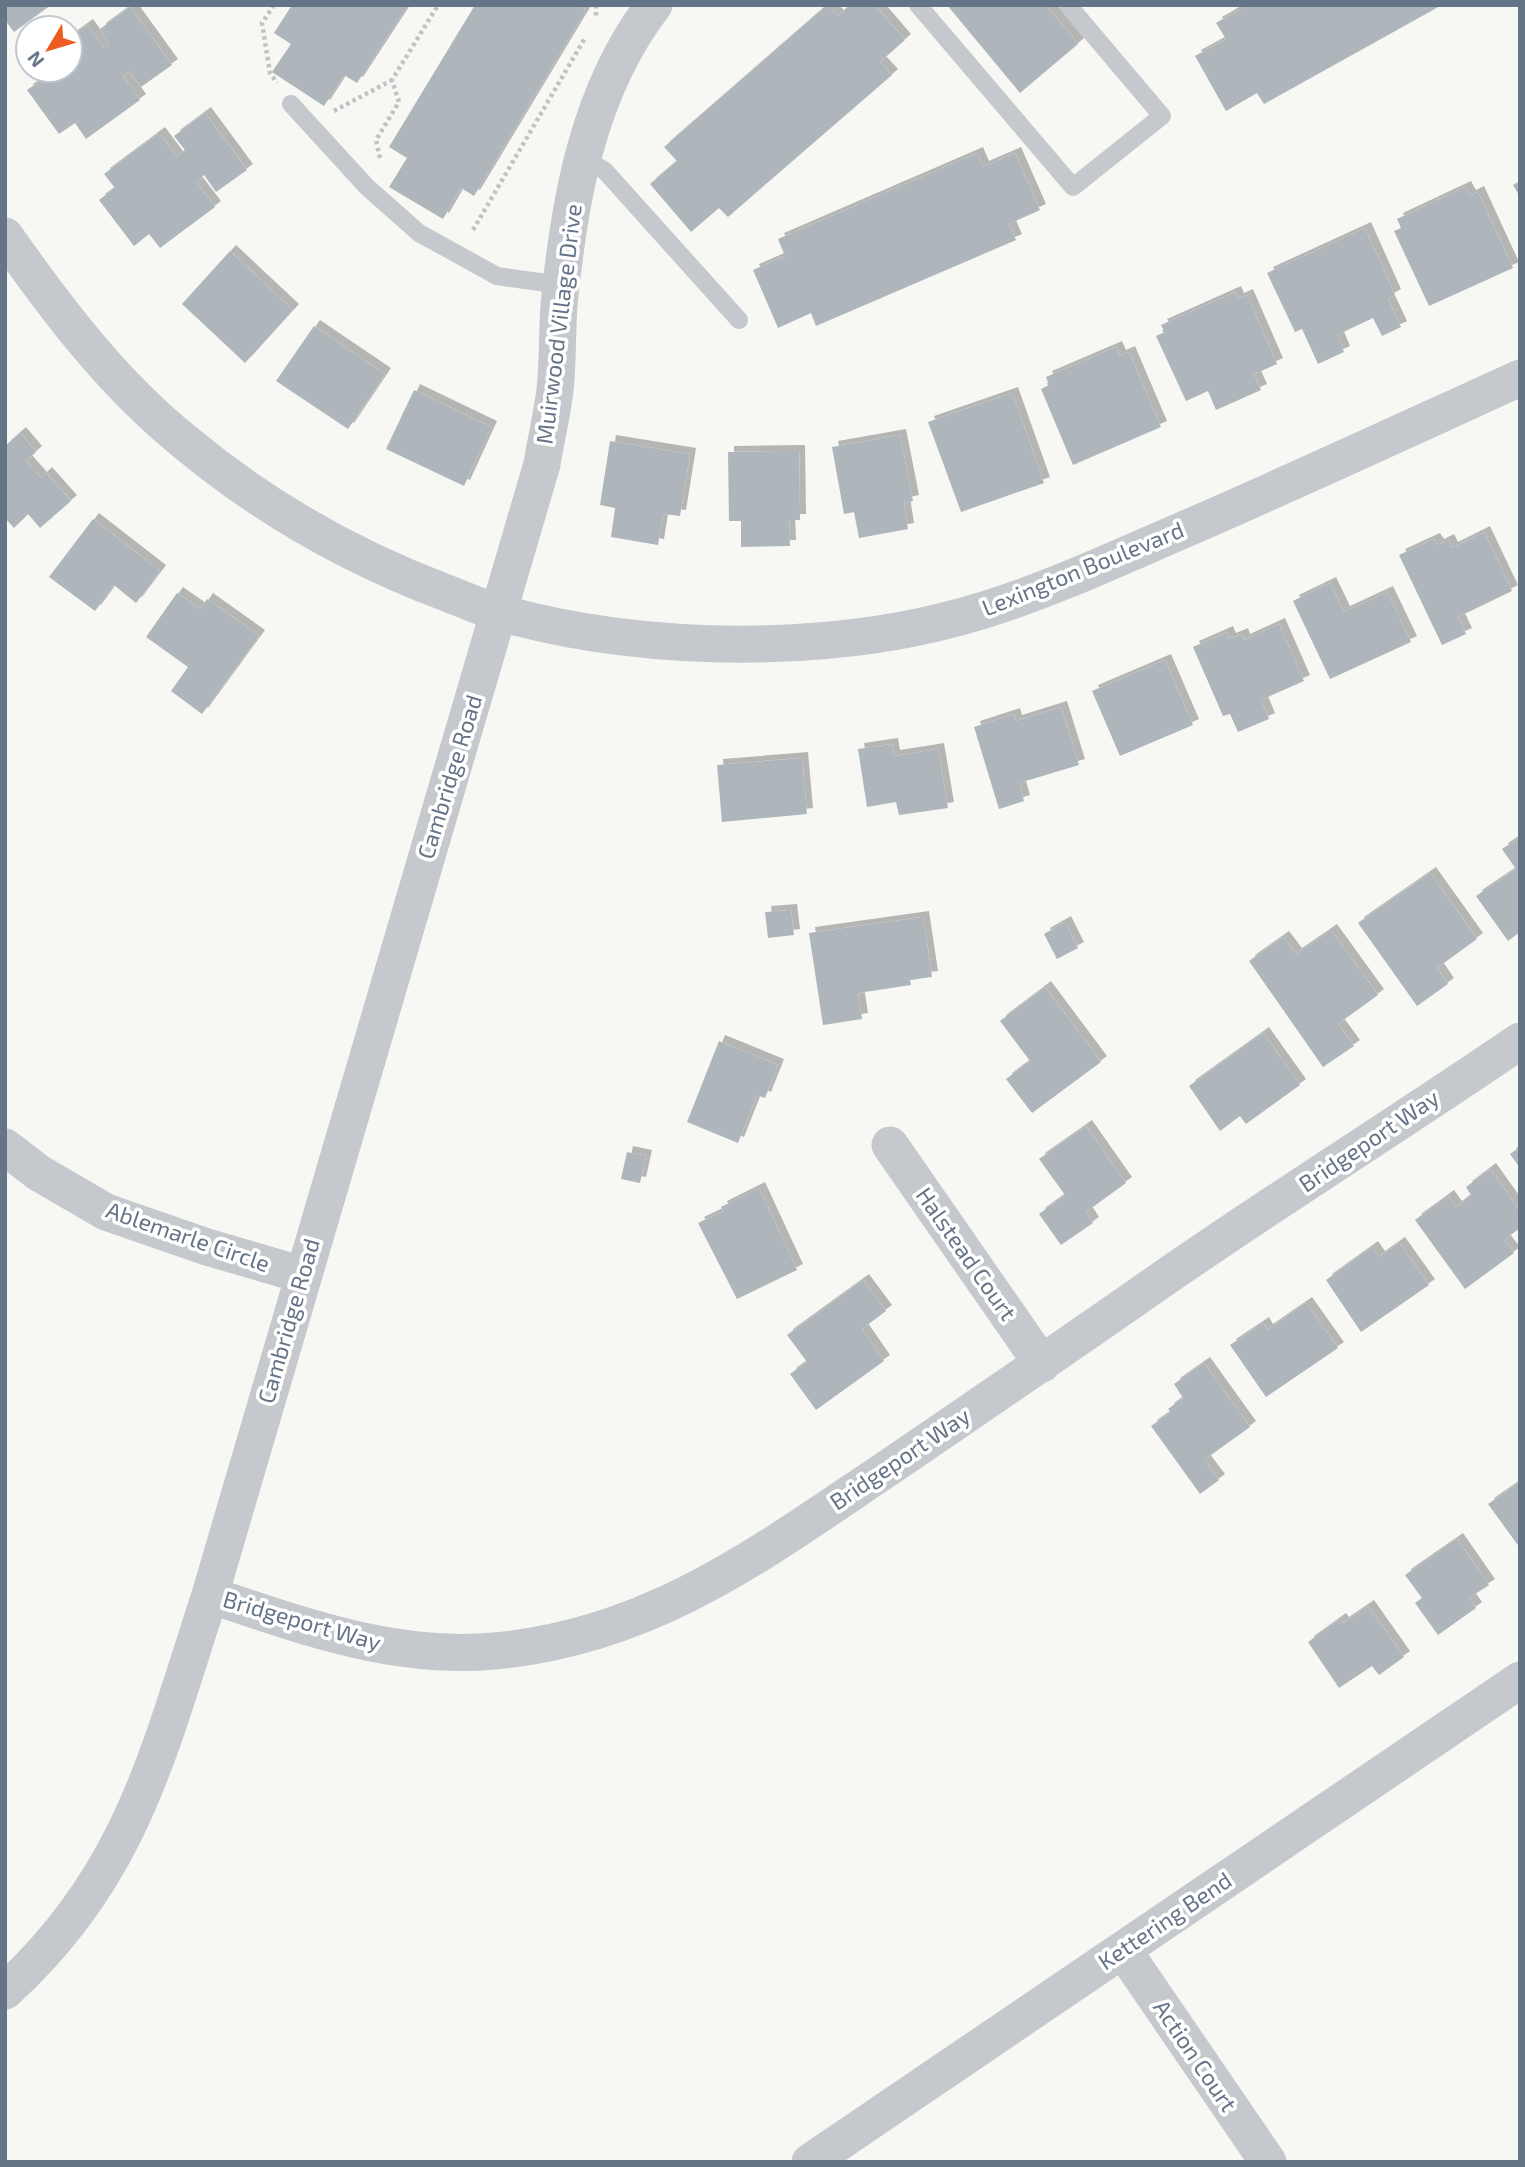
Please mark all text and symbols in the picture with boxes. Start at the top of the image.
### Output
north arrow [14,14,84,84]
text: N [22,47,48,72]
street label: Muirwood Village Drive [529,202,587,446]
street label: Lexington Boulevard [978,515,1188,621]
street label: Cambridge Road [411,691,487,862]
street label: Bridgeport Way [1293,1083,1444,1197]
street label: Halstead Court [911,1182,1023,1325]
street label: Ablemarle Circle [103,1195,274,1277]
street label: Cambridge Road [251,1235,325,1406]
street label: Bridgeport Way [824,1401,975,1515]
street label: Bridgeport Way [220,1584,384,1656]
street label: Kettering Bend [1092,1865,1236,1975]
street label: Action Court [1148,1994,1244,2117]

